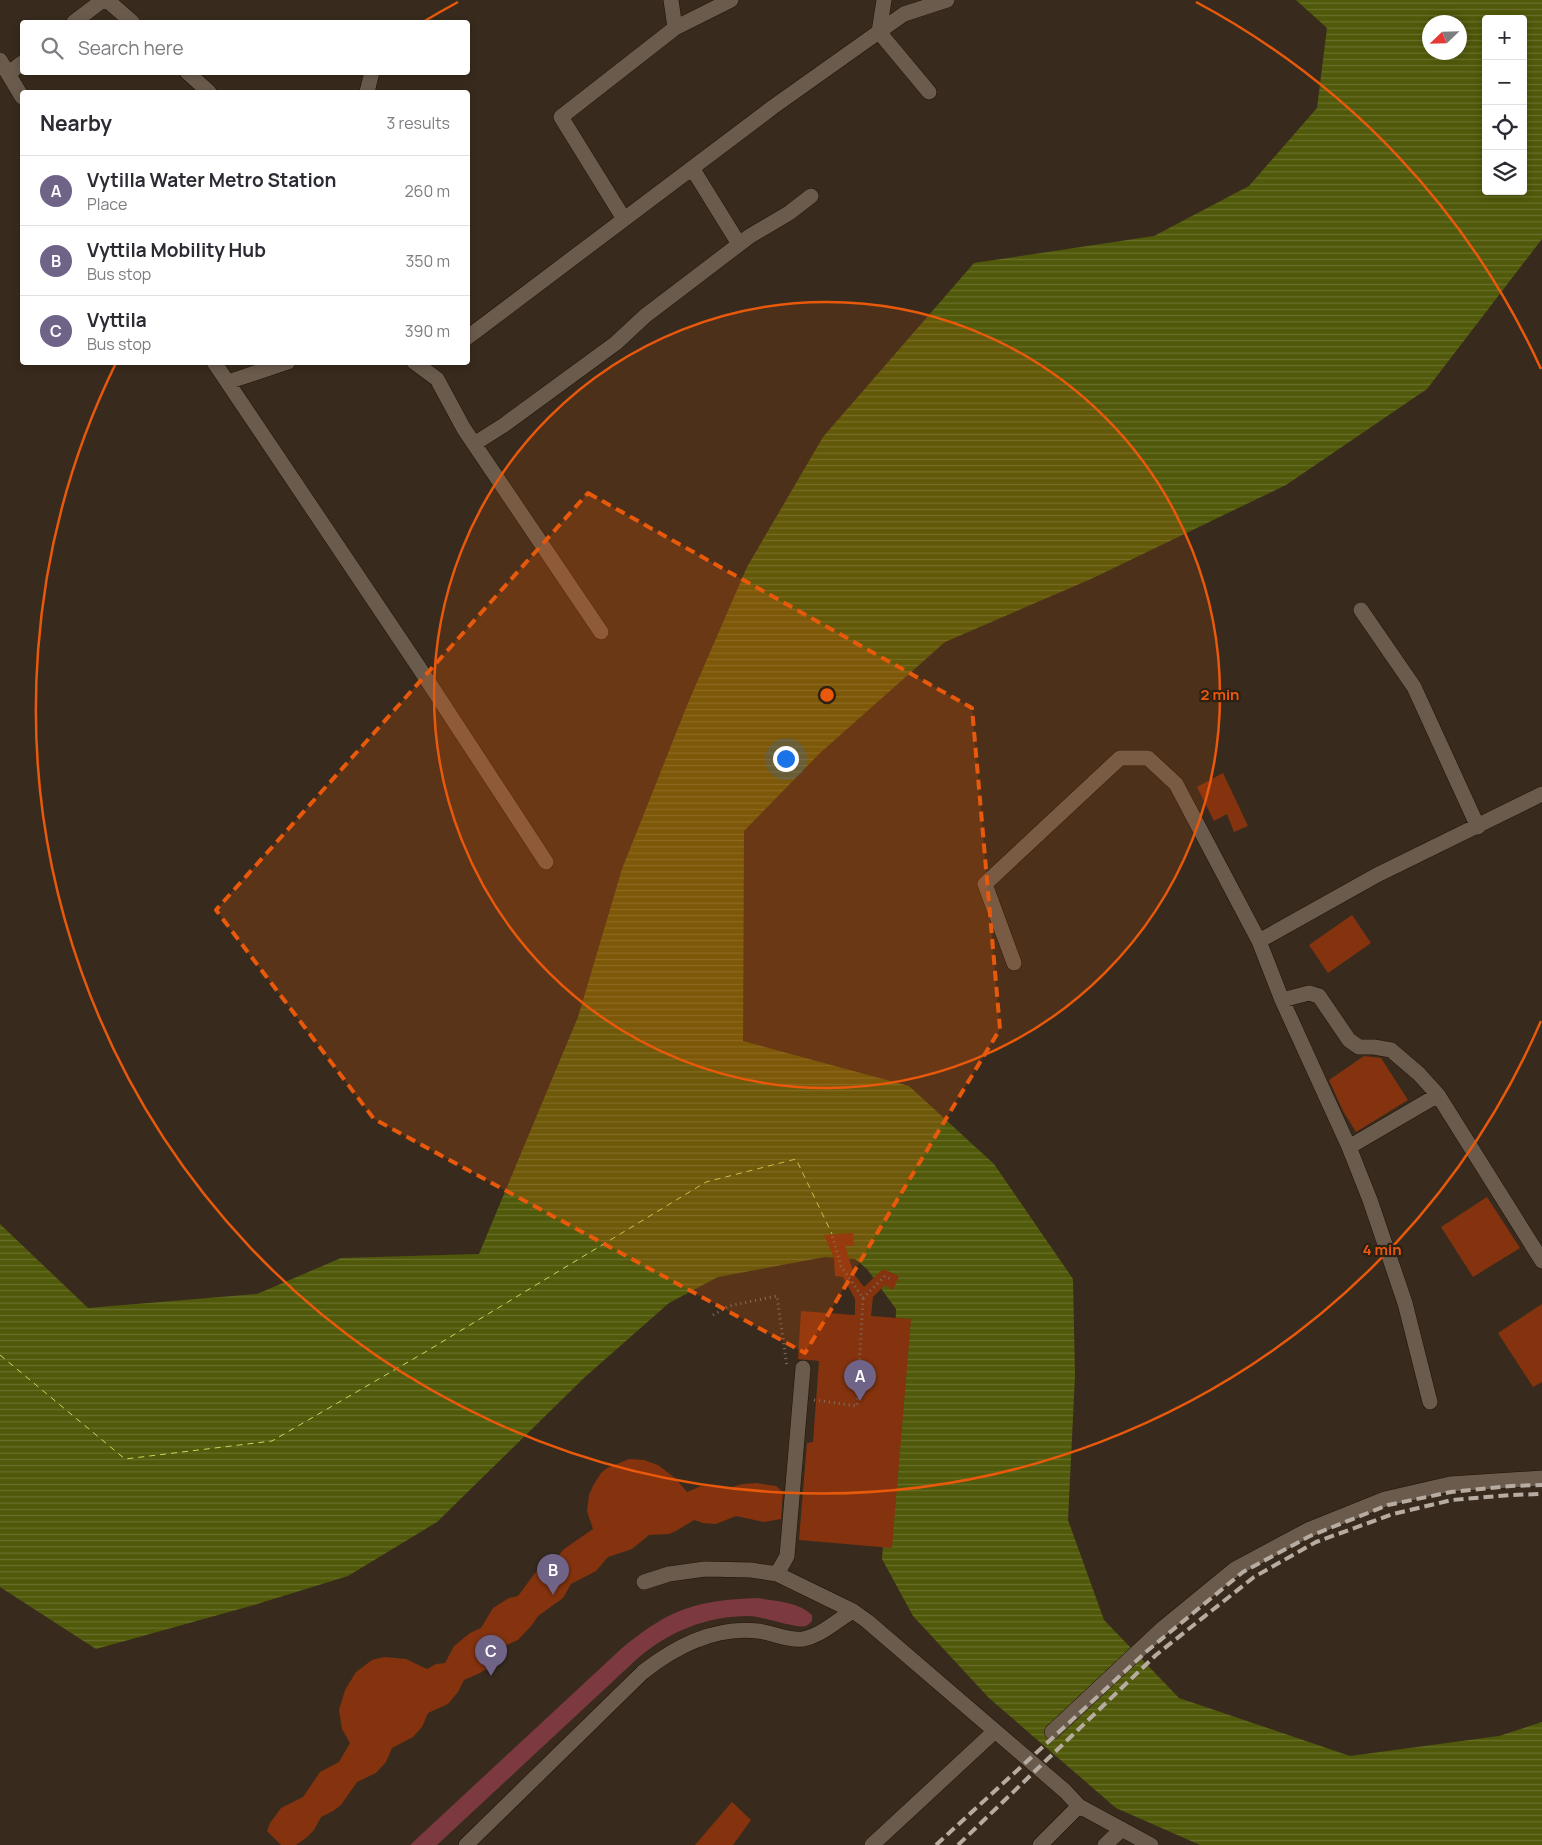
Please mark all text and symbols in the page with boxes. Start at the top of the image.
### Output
north arrow [1422,15,1467,60]
map controls [1482,15,1527,195]
button: + [1482,15,1527,60]
search box [20,20,470,75]
icon: search [38,34,66,62]
text: Search here [78,35,184,61]
button: − [1482,60,1527,105]
button: locate [1482,105,1527,150]
text: Nearby [40,109,112,137]
text: 3 results [387,112,450,134]
button: layers [1482,150,1527,195]
text: Vytilla Water Metro Station [87,167,336,193]
text: A [51,180,61,202]
text: 260 m [404,180,450,202]
text: Place [87,193,127,215]
text: Vyttila Mobility Hub [87,237,266,263]
text: B [51,250,61,272]
text: 350 m [405,250,450,272]
text: Bus stop [87,263,151,285]
text: Vyttila [87,307,147,333]
text: C [50,320,62,342]
text: 390 m [405,320,450,342]
text: Bus stop [87,333,151,355]
text: 2 min [1200,684,1240,705]
centre of rings [818,686,836,704]
your location [773,746,799,772]
text: 4 min [1362,1239,1402,1260]
pin: A [844,1360,876,1401]
pin: B [537,1554,569,1595]
pin: C [475,1635,507,1676]

